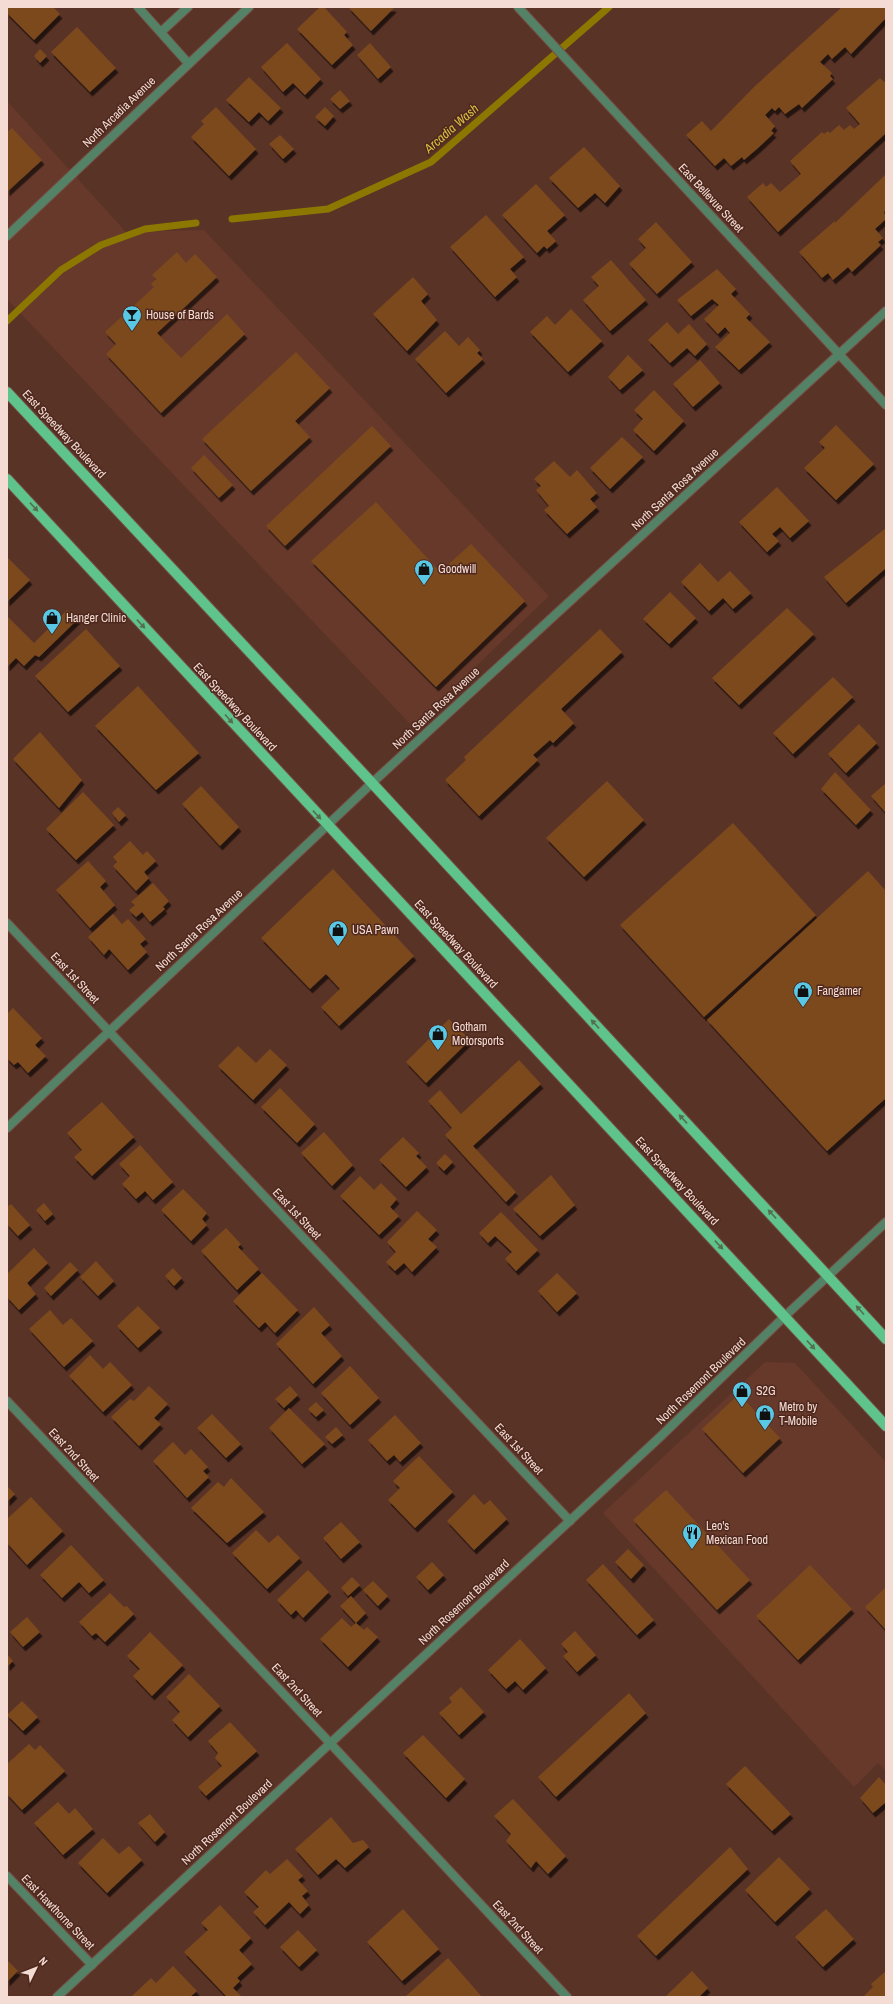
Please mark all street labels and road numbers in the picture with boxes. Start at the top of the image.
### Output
street label: North Arcadia Avenue [79,73,159,151]
street label: East Bellevue Street [675,160,747,236]
street label: East Speedway Boulevard [19,386,109,482]
street label: North Santa Rosa Avenue [628,444,722,534]
street label: East Speedway Boulevard [190,659,280,755]
street label: North Santa Rosa Avenue [389,663,483,753]
street label: North Santa Rosa Avenue [152,885,246,975]
street label: East Speedway Boulevard [411,896,501,992]
street label: East 1st Street [47,949,103,1007]
street label: East Speedway Boulevard [632,1133,722,1229]
street label: East 1st Street [269,1185,325,1243]
street label: North Rosemont Boulevard [653,1334,749,1428]
street label: East 1st Street [491,1420,547,1478]
street label: East 2nd Street [45,1425,103,1485]
street label: North Rosemont Boulevard [415,1556,513,1648]
street label: East 2nd Street [268,1660,326,1720]
street label: North Rosemont Boulevard [178,1776,276,1868]
street label: East Hawthorne Street [18,1871,98,1953]
street label: East 2nd Street [489,1897,547,1957]

